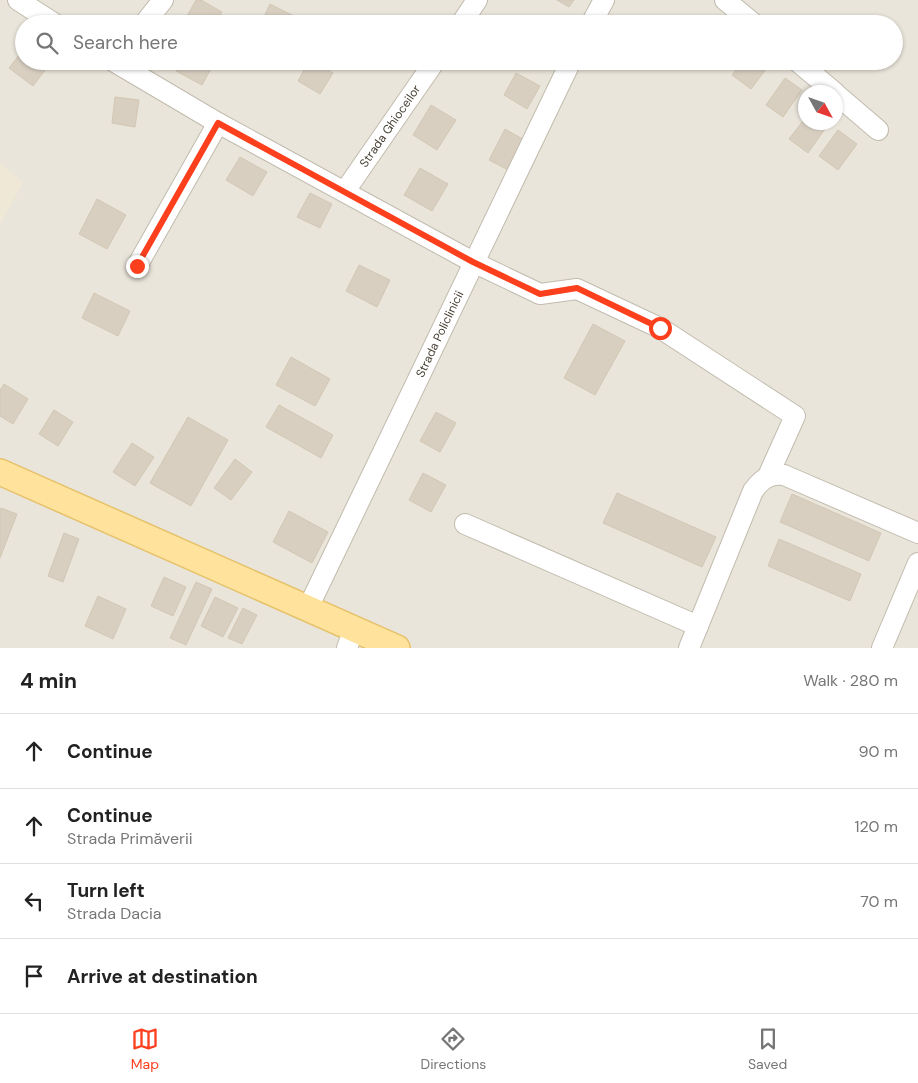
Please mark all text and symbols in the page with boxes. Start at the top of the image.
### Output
search box [15,15,903,70]
icon: search [33,29,61,57]
text: Search here [73,30,178,55]
street label: Strada Ghioceilor [356,81,424,170]
north arrow [798,85,843,130]
route end [126,255,149,278]
street label: Strada Policlinicii [412,288,467,380]
route start [649,317,672,340]
text: 4 min [20,667,77,695]
text: Walk · 280 m [803,670,898,691]
icon: ahead [20,737,48,765]
text: Continue [67,739,153,764]
text: 90 m [858,741,898,762]
text: Continue [67,803,153,828]
icon: ahead [20,812,48,840]
text: 120 m [854,816,898,837]
text: Strada Primăverii [67,828,193,849]
text: Turn left [67,878,145,903]
icon: left [20,887,48,915]
text: 70 m [860,891,898,912]
text: Strada Dacia [67,903,162,924]
icon: arrive [20,962,48,990]
text: Arrive at destination [67,964,258,989]
tab: Map [131,1025,159,1073]
tab: Directions [421,1025,486,1073]
tab: Saved [748,1025,787,1073]

